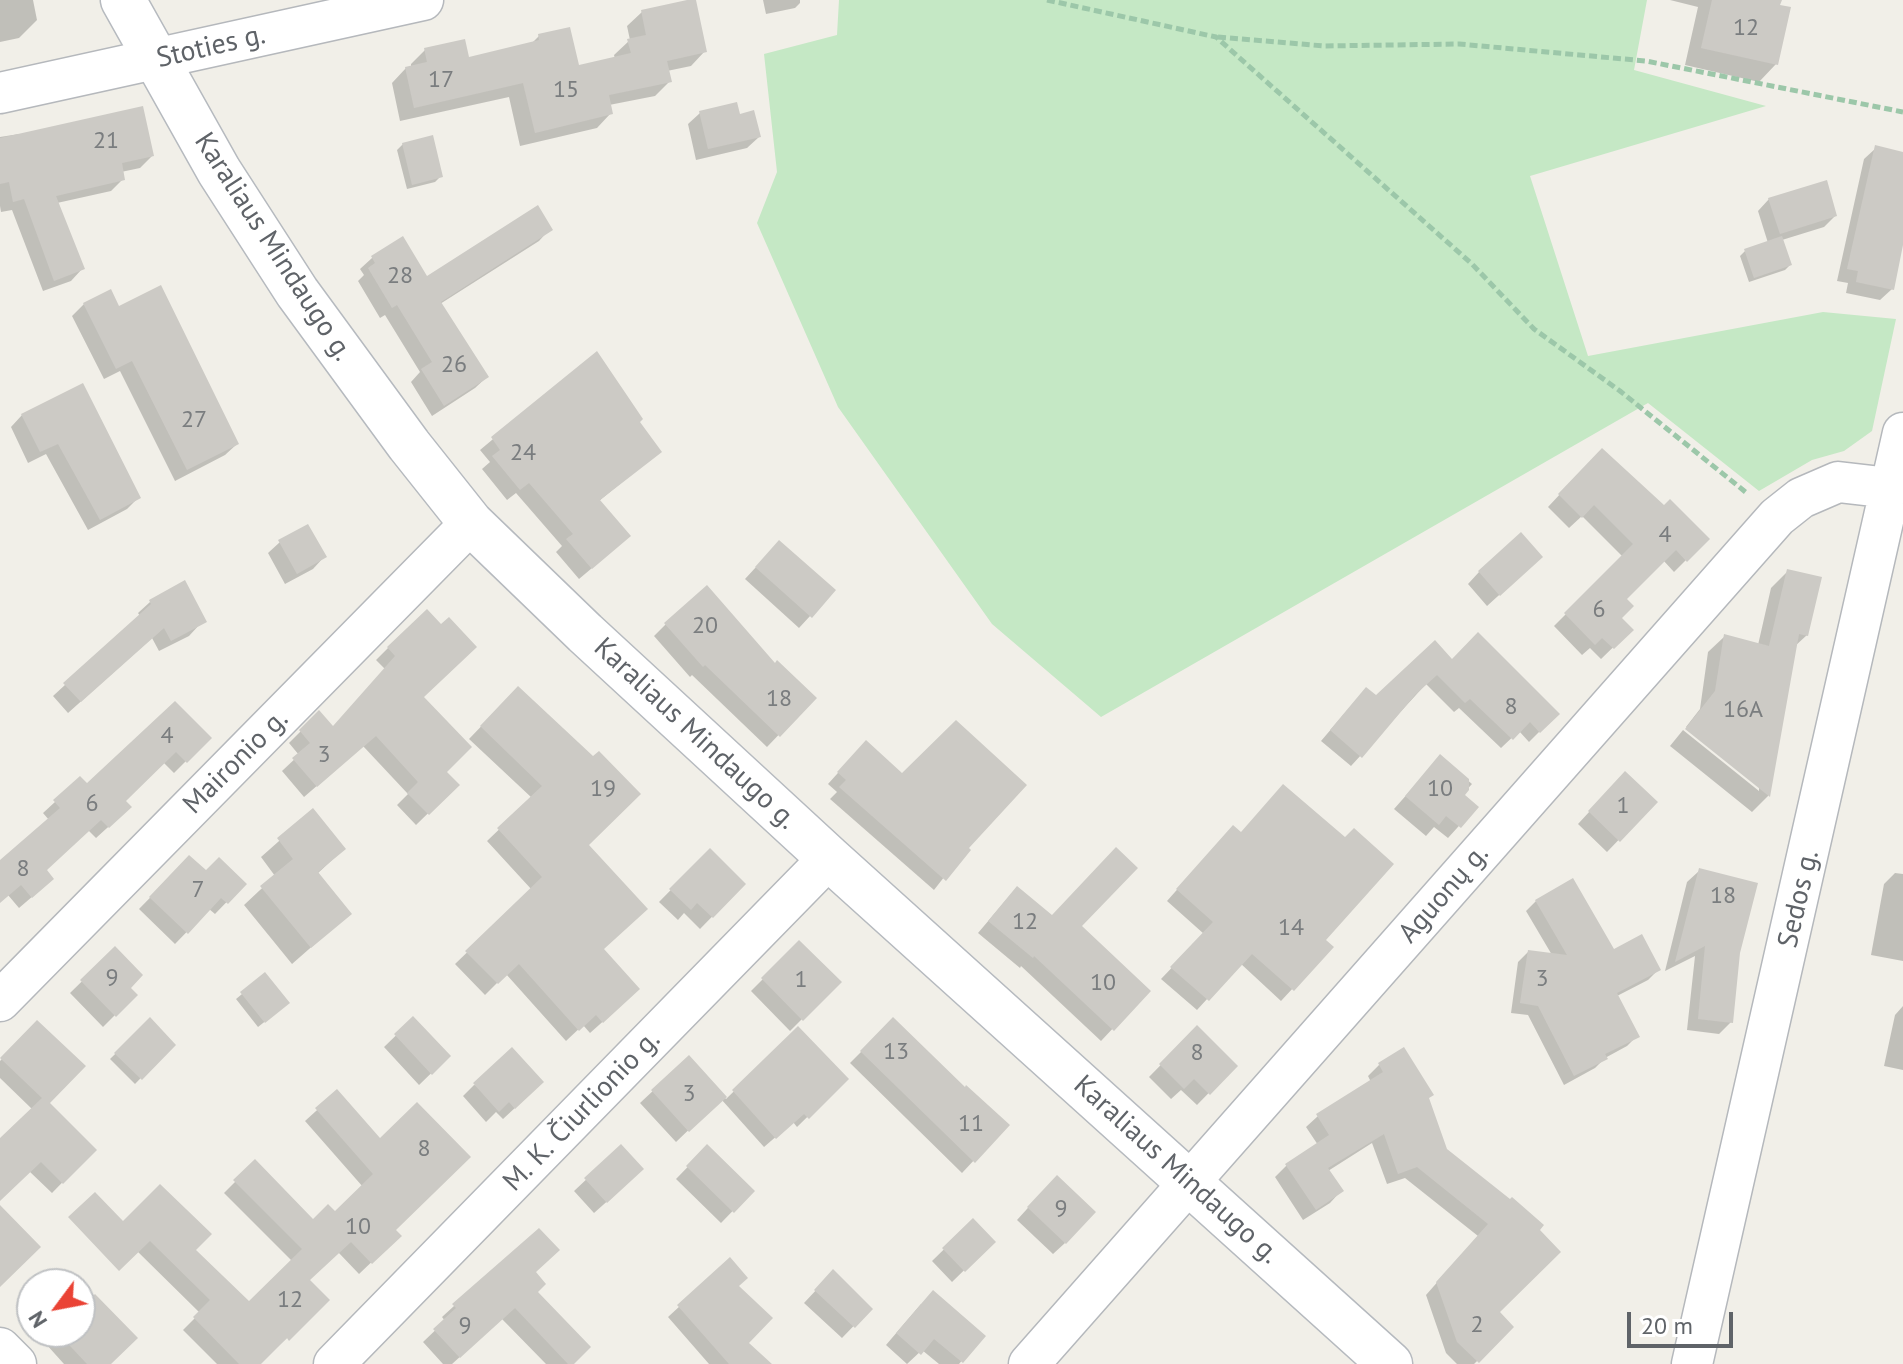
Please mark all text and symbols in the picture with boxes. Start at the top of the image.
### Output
house number: 12 [1733,14,1759,42]
street label: Stoties g. [153,18,269,76]
house number: 17 [428,66,454,94]
house number: 15 [553,76,579,104]
house number: 21 [93,127,119,155]
street label: Karaliaus Mindaugo g. [187,127,359,367]
house number: 28 [387,262,413,290]
house number: 26 [441,351,467,379]
house number: 27 [181,406,207,434]
house number: 24 [510,439,536,467]
house number: 4 [1658,521,1672,549]
house number: 6 [1592,596,1606,624]
house number: 20 [692,612,718,640]
street label: Karaliaus Mindaugo g. [587,631,803,837]
house number: 18 [766,685,792,713]
house number: 8 [1504,693,1518,721]
house number: 16A [1723,696,1763,724]
street label: Maironio g. [177,703,295,821]
house number: 4 [160,722,174,750]
house number: 3 [317,741,331,769]
house number: 19 [590,775,616,803]
house number: 10 [1427,775,1453,803]
house number: 6 [85,790,99,818]
house number: 1 [1616,792,1630,820]
street label: Aguonų g. [1392,838,1496,950]
street label: Sedos g. [1771,847,1827,951]
house number: 8 [16,855,30,883]
house number: 7 [191,876,205,904]
house number: 18 [1710,882,1736,910]
house number: 12 [1012,908,1038,936]
house number: 14 [1278,914,1304,942]
house number: 9 [105,964,119,992]
house number: 3 [1535,965,1549,993]
house number: 1 [794,966,808,994]
house number: 10 [1090,969,1116,997]
street label: M. K. Čiurlionio g. [497,1023,667,1199]
house number: 13 [883,1038,909,1066]
house number: 8 [1190,1039,1204,1067]
street label: Karaliaus Mindaugo g. [1066,1069,1286,1271]
house number: 3 [682,1080,696,1108]
house number: 11 [958,1110,984,1138]
house number: 8 [417,1135,431,1163]
house number: 9 [1054,1195,1068,1223]
house number: 10 [345,1213,371,1241]
north arrow [16,1268,96,1348]
house number: 12 [277,1286,303,1314]
scale bar [1631,1296,1737,1346]
text: N [22,1306,53,1333]
text: 20 m [1641,1310,1693,1341]
house number: 2 [1470,1311,1484,1339]
house number: 9 [458,1312,472,1340]

